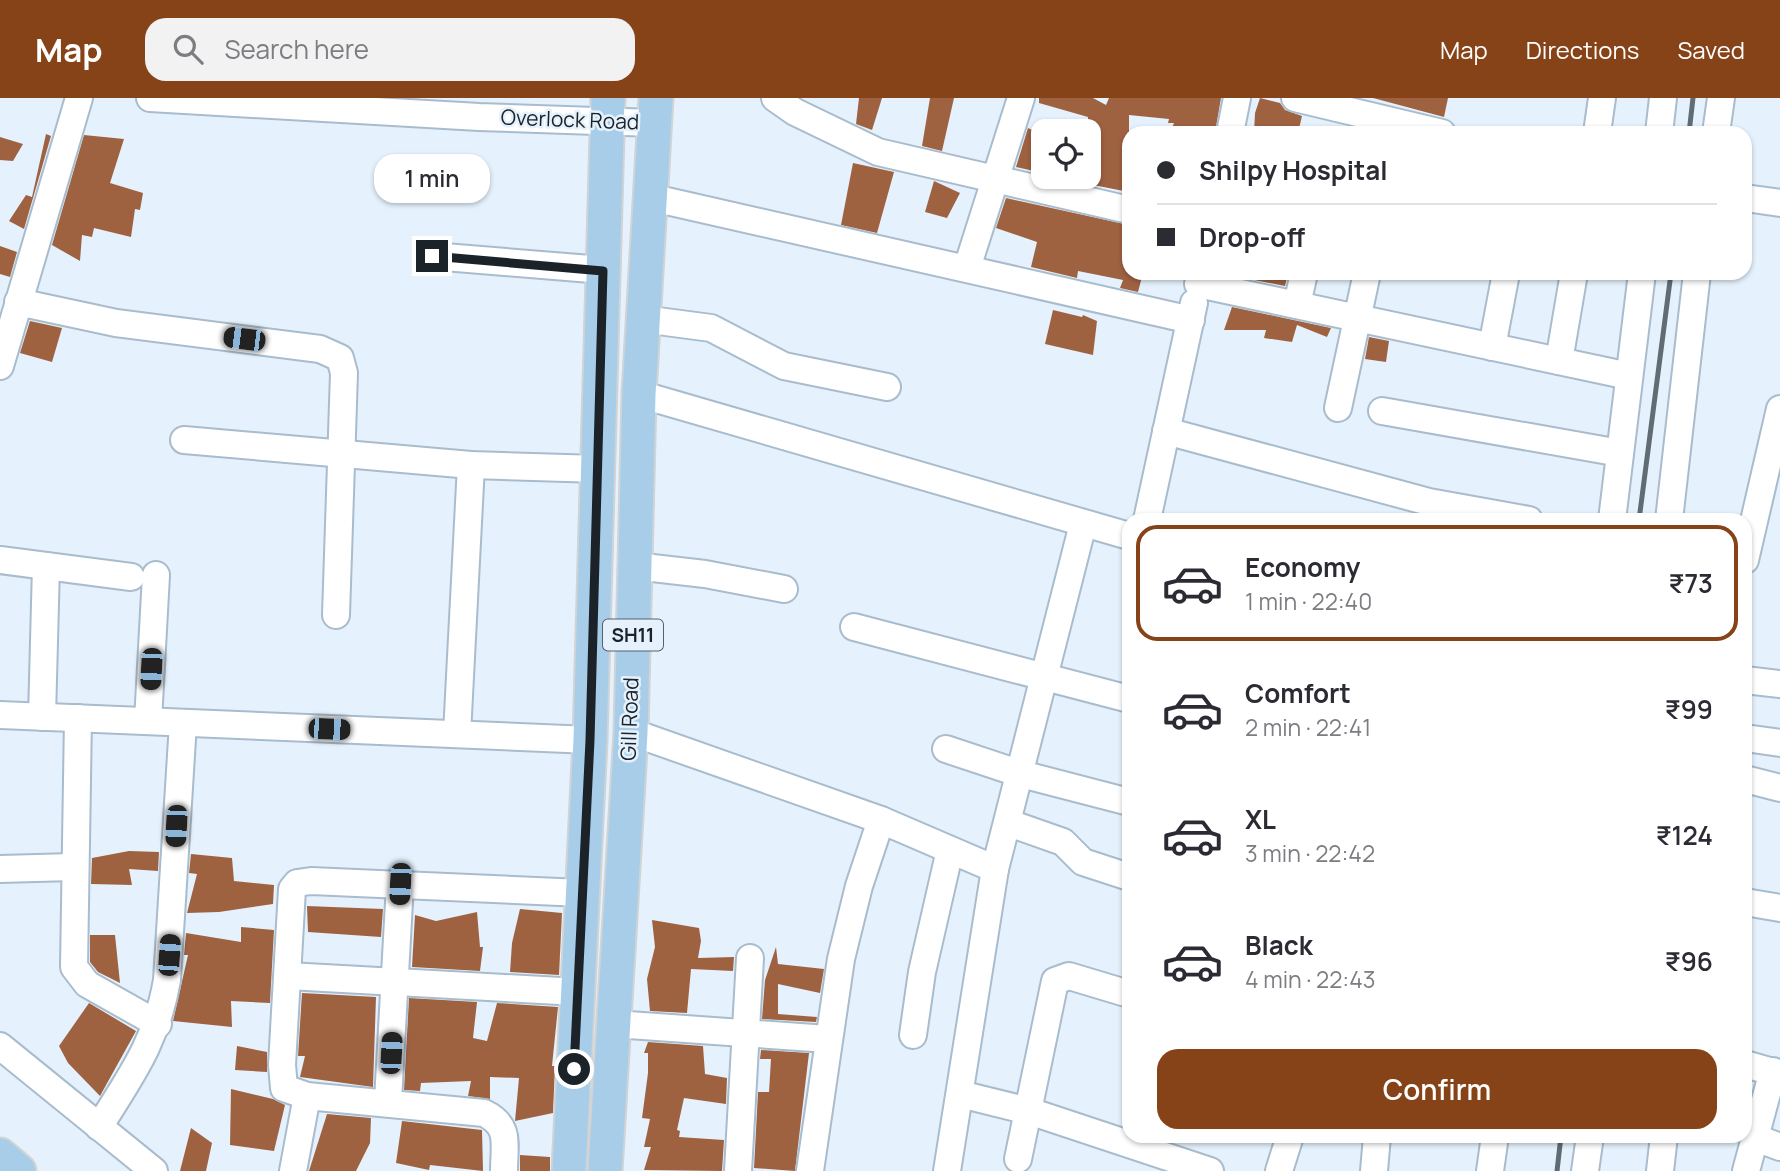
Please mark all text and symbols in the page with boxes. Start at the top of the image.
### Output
search box [145,18,635,81]
text: Map [35,27,103,72]
icon: search [169,30,207,68]
text: Search here [225,31,369,67]
text: Map [1440,33,1488,66]
text: Directions [1526,33,1639,66]
text: Saved [1677,33,1745,66]
street label: Overlock Road [500,103,640,135]
map controls [1031,119,1101,189]
button: locate [1031,119,1101,189]
text: Shilpy Hospital [1199,152,1388,188]
callout: 1 min [374,155,490,204]
text: 1 min [405,162,459,194]
text: Drop-off [1199,219,1305,255]
route end [416,240,448,272]
car [222,326,267,352]
text: Economy [1245,549,1360,585]
icon: car [1161,552,1224,615]
text: ₹73 [1669,565,1713,601]
text: 1 min · 22:40 [1245,585,1372,617]
road number: SH11 [603,620,663,650]
car [140,647,163,691]
text: Comfort [1245,675,1351,711]
street label: Gill Road [614,677,644,761]
icon: car [1161,678,1224,741]
text: ₹99 [1665,691,1713,727]
text: 2 min · 22:41 [1245,711,1371,743]
car [308,718,351,740]
text: XL [1245,801,1276,837]
car [165,804,188,848]
icon: car [1161,804,1224,867]
text: ₹124 [1656,817,1713,853]
text: 3 min · 22:42 [1245,837,1375,869]
car [389,862,412,906]
text: Black [1245,927,1313,963]
icon: car [1161,930,1224,993]
car [158,933,181,977]
text: ₹96 [1665,943,1713,979]
text: 4 min · 22:43 [1245,963,1375,995]
car [380,1031,403,1075]
button: Confirm [1157,1049,1717,1129]
route start [558,1053,590,1085]

